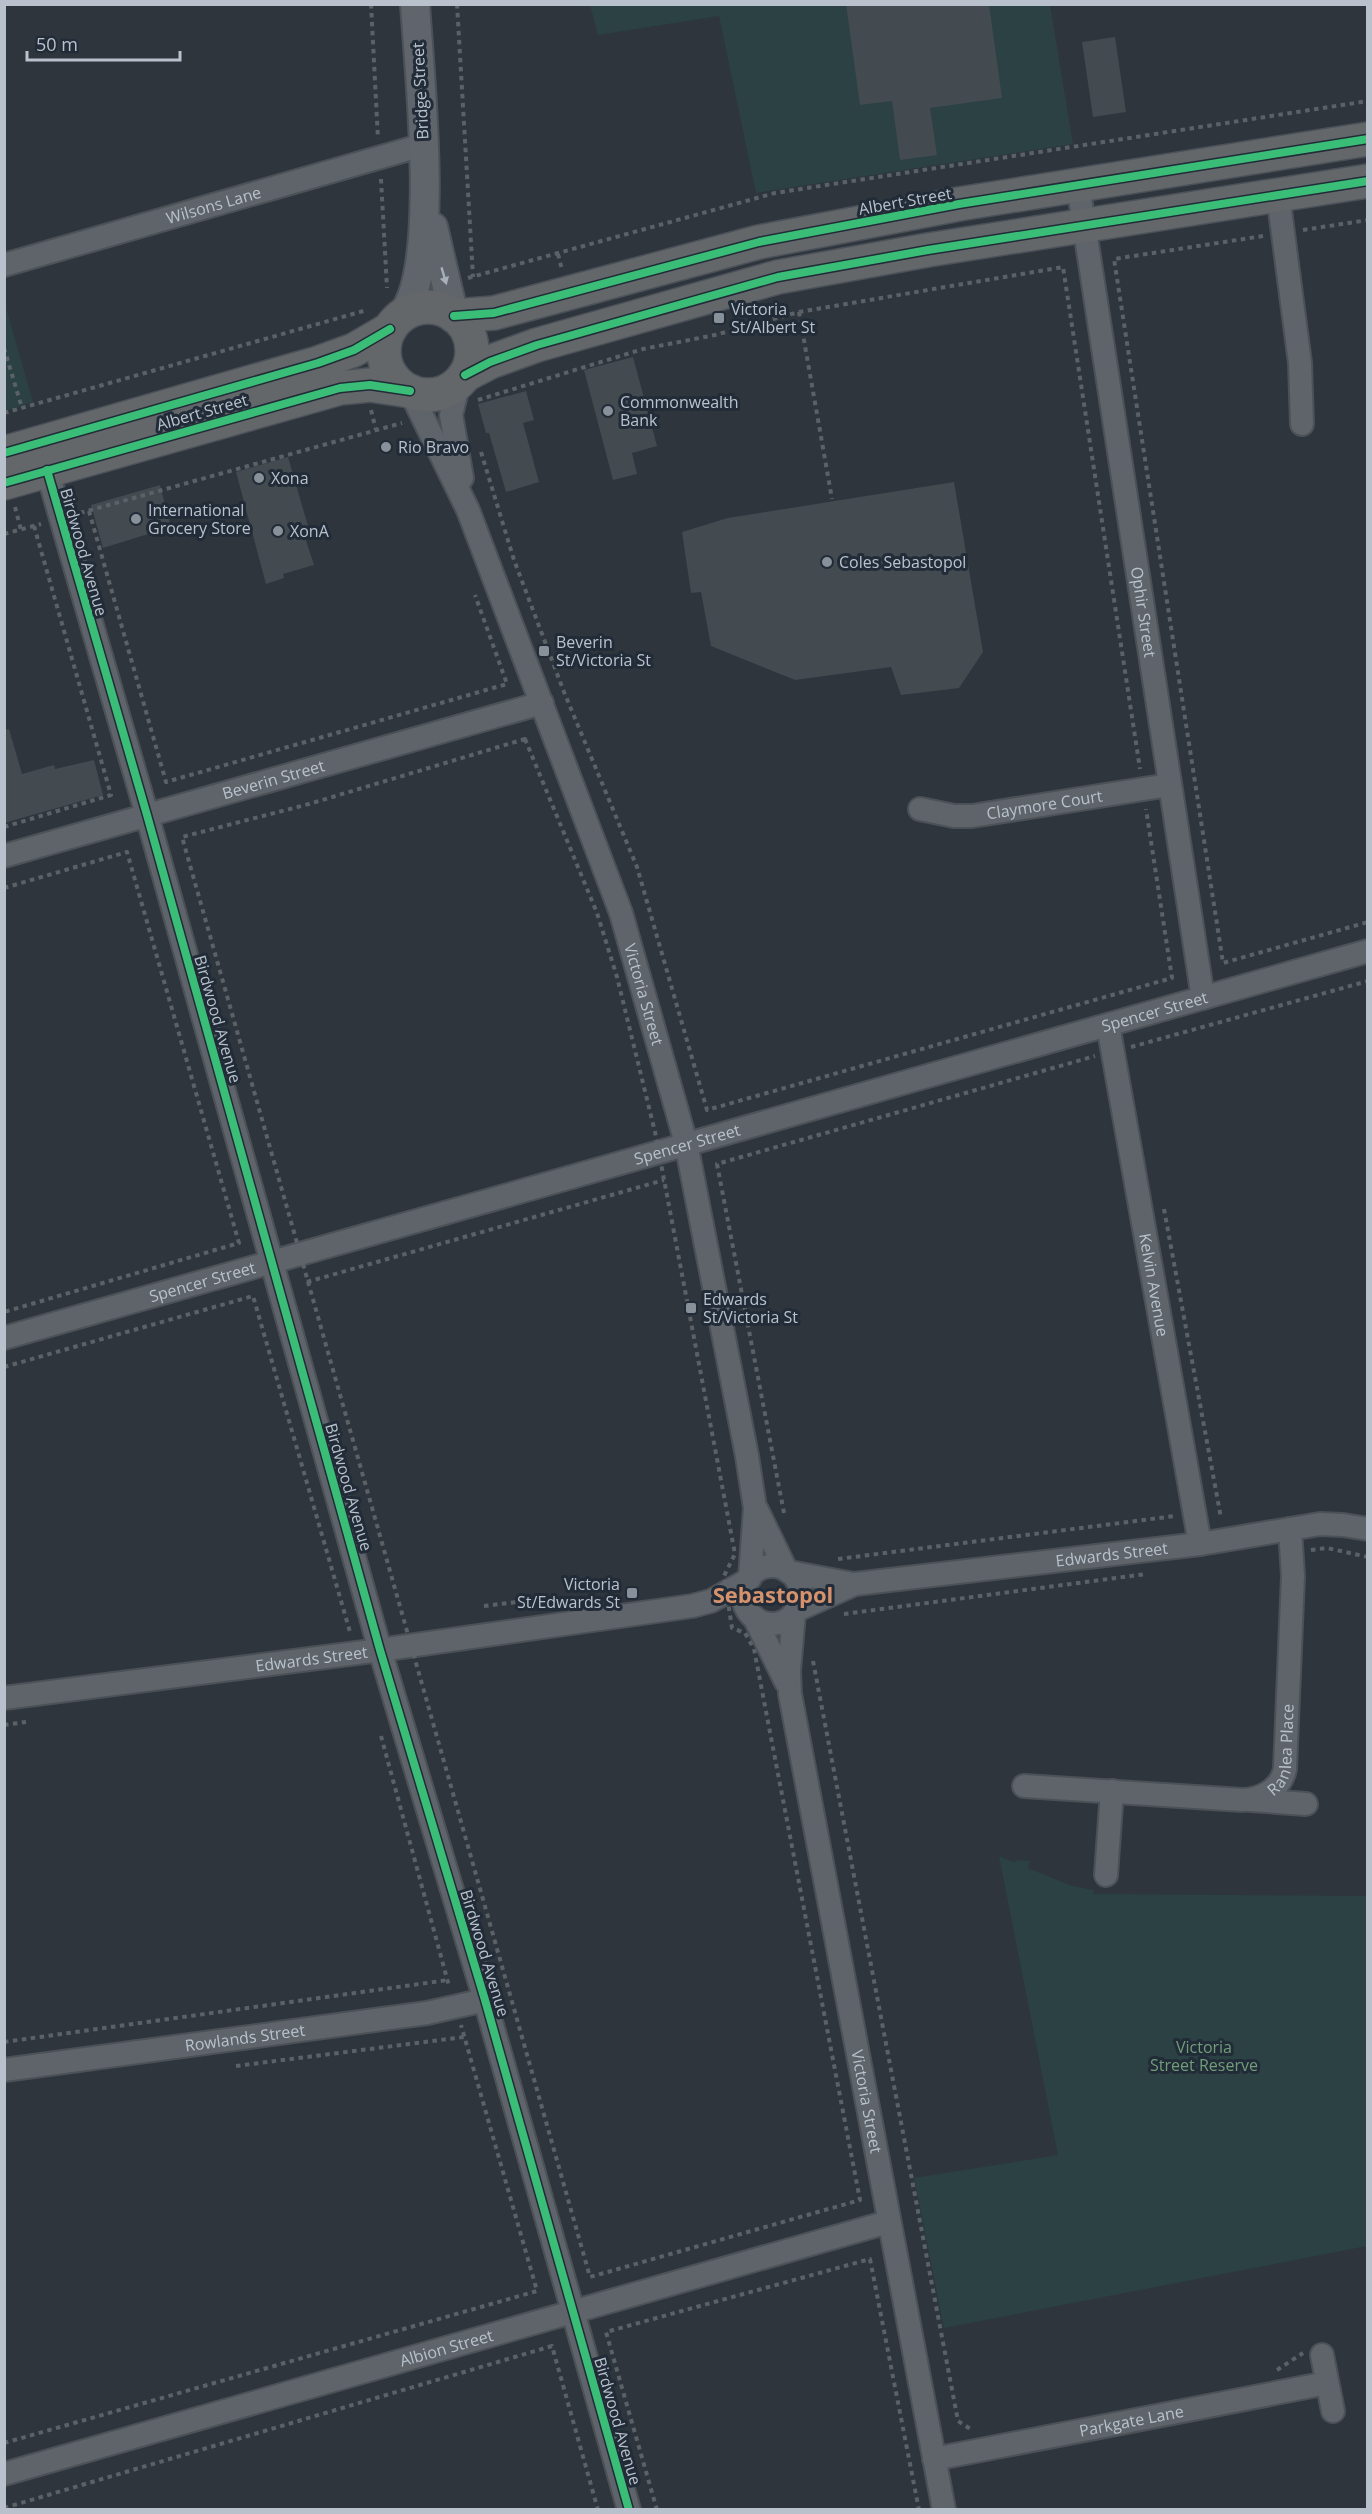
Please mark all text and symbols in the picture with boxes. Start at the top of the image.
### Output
scale bar [27,24,180,62]
text: 50 m [36,32,78,56]
street label: Bridge Street [406,42,434,140]
street label: Wilsons Lane [164,181,264,229]
street label: Albert Street [857,182,953,220]
one-way arrow [440,267,449,285]
place label: Victoria St/Albert St [731,298,815,338]
marker: Victoria St/Albert St [712,311,726,325]
street label: Albert Street [154,388,251,436]
place label: Commonwealth Bank [620,391,739,431]
marker: Commonwealth Bank [601,404,615,418]
place label: Rio Bravo [398,436,469,458]
marker: Rio Bravo [379,440,393,454]
place label: Xona [271,467,309,489]
marker: Xona [252,471,266,485]
street label: Birdwood Avenue [55,486,113,618]
place label: International Grocery Store [148,499,251,539]
marker: International Grocery Store [129,512,143,526]
place label: XonA [290,520,330,542]
marker: XonA [271,524,285,538]
place label: Coles Sebastopol [839,551,966,573]
marker: Coles Sebastopol [820,555,834,569]
street label: Ophir Street [1126,565,1162,659]
place label: Beverin St/Victoria St [556,631,651,671]
marker: Beverin St/Victoria St [537,644,551,658]
street label: Beverin Street [220,754,327,804]
street label: Claymore Court [985,785,1104,825]
street label: Victoria Street [619,941,669,1048]
street label: Birdwood Avenue [189,953,247,1085]
street label: Spencer Street [1099,986,1211,1037]
street label: Spencer Street [631,1119,743,1170]
street label: Kelvin Avenue [1134,1232,1174,1338]
street label: Spencer Street [147,1256,258,1307]
place label: Edwards St/Victoria St [703,1288,798,1328]
marker: Edwards St/Victoria St [684,1301,698,1315]
street label: Birdwood Avenue [320,1421,378,1553]
street label: Edwards Street [1054,1537,1169,1572]
place label: Victoria St/Edwards St [517,1573,620,1613]
district label: Sebastopol [713,1579,833,1609]
marker: Victoria St/Edwards St [625,1586,639,1600]
street label: Edwards Street [254,1641,369,1677]
street label: Ranlea Place [1262,1703,1299,1801]
street label: Birdwood Avenue [455,1887,515,2019]
street label: Rowlands Street [183,2019,307,2057]
park label: Victoria Street Reserve [1150,2036,1258,2076]
street label: Victoria Street [846,2048,888,2155]
street label: Albion Street [397,2324,496,2372]
street label: Birdwood Avenue [589,2355,647,2487]
street label: Parkgate Lane [1077,2400,1185,2442]

